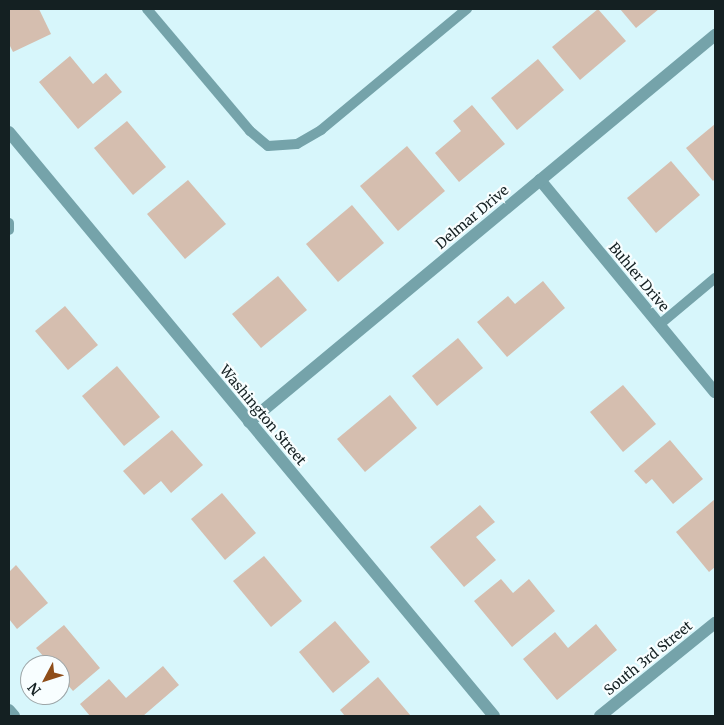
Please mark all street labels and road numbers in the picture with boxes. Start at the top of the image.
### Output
street label: Delmar Drive [432,182,512,252]
street label: Buhler Drive [605,239,673,315]
street label: Washington Street [216,362,310,468]
street label: South 3rd Street [601,617,695,699]

